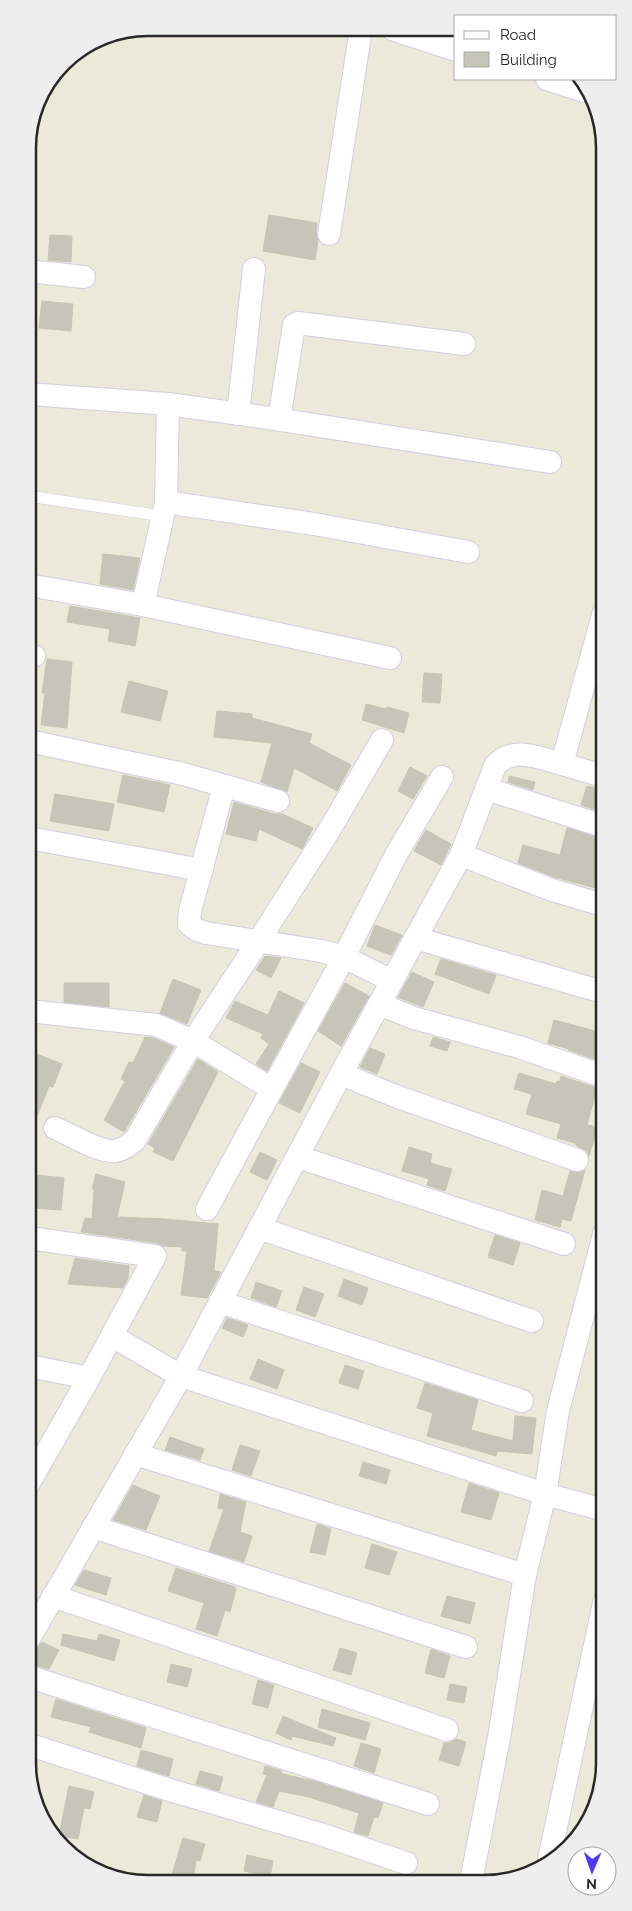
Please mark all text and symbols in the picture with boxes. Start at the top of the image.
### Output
legend [454,15,617,80]
text: Road [500,26,536,44]
text: Building [500,51,557,69]
north arrow [567,1846,617,1896]
text: N [586,1876,597,1892]

